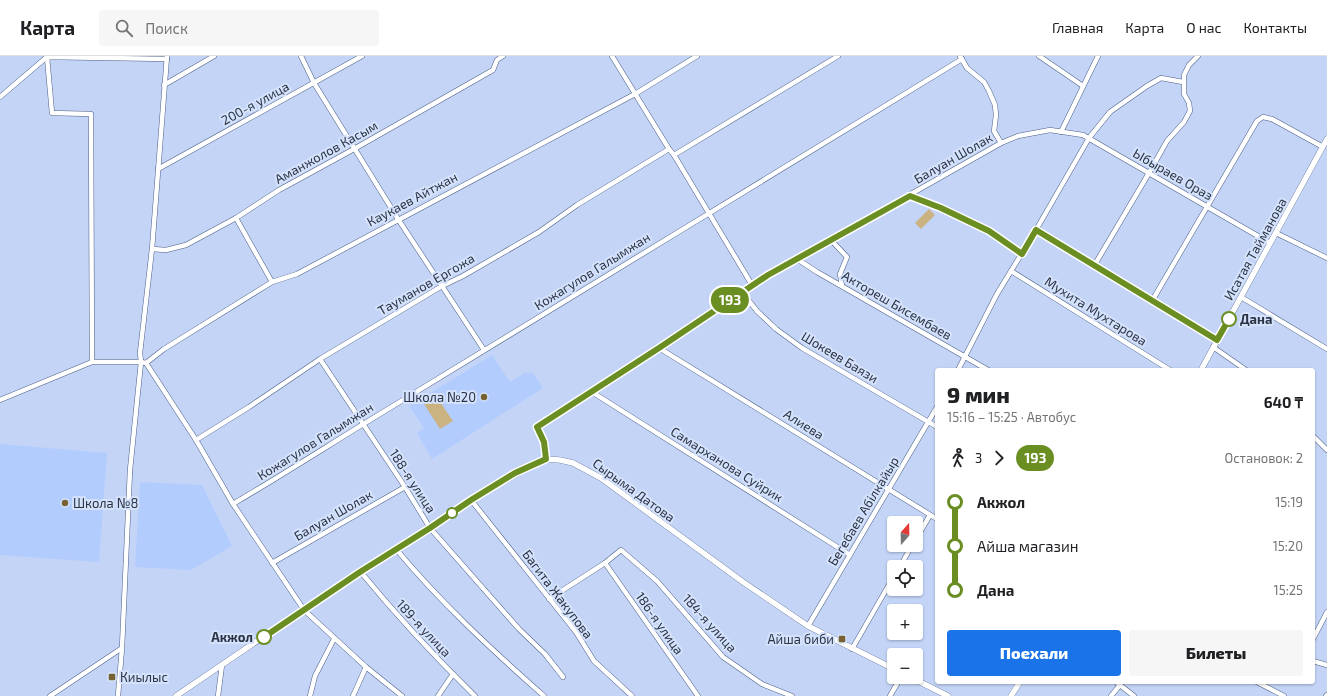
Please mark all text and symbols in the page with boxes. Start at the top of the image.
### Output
search box [99,10,379,46]
text: Карта [20,16,75,39]
icon: search [113,17,135,39]
text: Поиск [145,19,188,37]
text: Главная [1052,19,1103,36]
text: Карта [1125,19,1164,36]
text: О нас [1186,19,1222,36]
text: Контакты [1244,19,1307,36]
street label: 200-я улица [218,78,292,128]
street label: Аманжолов Касым [272,117,380,187]
street label: Балуан Шолак [911,129,995,187]
street label: Ыбыраев Ораз [1130,145,1216,203]
street label: Каукаев Айтжан [364,168,460,230]
street label: Исатая Тайманова [1220,195,1290,303]
street label: Кожагулов Галымжан [531,229,653,313]
street label: Тауманов Ергожа [375,250,477,318]
street label: Актореш Бисембаев [839,267,955,343]
street label: Мухита Мухтарова [1042,273,1150,349]
line badge: 193 [707,287,753,313]
text: 193 [719,291,741,308]
marker: Дана [1221,311,1237,327]
place label: Дана [1240,311,1272,327]
street label: Шокеев Баязи [799,328,881,386]
text: 9 мин [947,381,1010,407]
place label: Школа №20 [403,389,476,405]
marker: Школа №20 [479,392,489,402]
text: 640 ₸ [1264,393,1303,411]
street label: Кожагулов Галымжан [254,399,376,483]
street label: Алиева [781,405,827,443]
text: 15:16 – 15:25 · Автобус [947,409,1076,425]
street label: Самарханова Суйрик [668,423,786,505]
street label: 188-я улица [386,446,440,516]
icon: walk [947,447,969,469]
icon: forward [988,447,1010,469]
text: 193 [1024,449,1046,466]
text: 3 [975,450,982,466]
text: Остановок: 2 [1225,450,1303,466]
street label: Бегебаев Абілкайыр [824,454,902,568]
street label: Сырыма Датова [590,455,678,525]
street label: Балуан Шолак [291,486,375,544]
text: Акжол [977,493,1025,511]
text: 15:19 [1275,494,1303,510]
place label: Школа №8 [73,495,138,511]
marker: Школа №8 [60,498,70,508]
unlabelled marker [446,507,458,519]
north arrow [887,516,923,552]
map controls [887,516,923,684]
text: Айша магазин [977,537,1079,555]
text: 15:20 [1273,538,1303,554]
street label: Багита Жакупова [519,546,597,642]
button: locate [887,560,923,596]
text: Дана [977,581,1014,599]
text: 15:25 [1274,582,1303,598]
street label: 186-я улица [633,589,687,657]
street label: 184-я улица [680,590,740,656]
street label: 189-я улица [393,596,455,660]
button: + [887,604,923,640]
place label: Акжол [211,629,253,645]
marker: Акжол [256,629,272,645]
button: Поехали [947,630,1121,676]
button: Билеты [1129,630,1303,676]
place label: Айша биби [768,631,834,647]
marker: Айша биби [837,634,847,644]
button: − [887,648,923,684]
place label: Киылыс [120,669,168,685]
marker: Киылыс [107,672,117,682]

